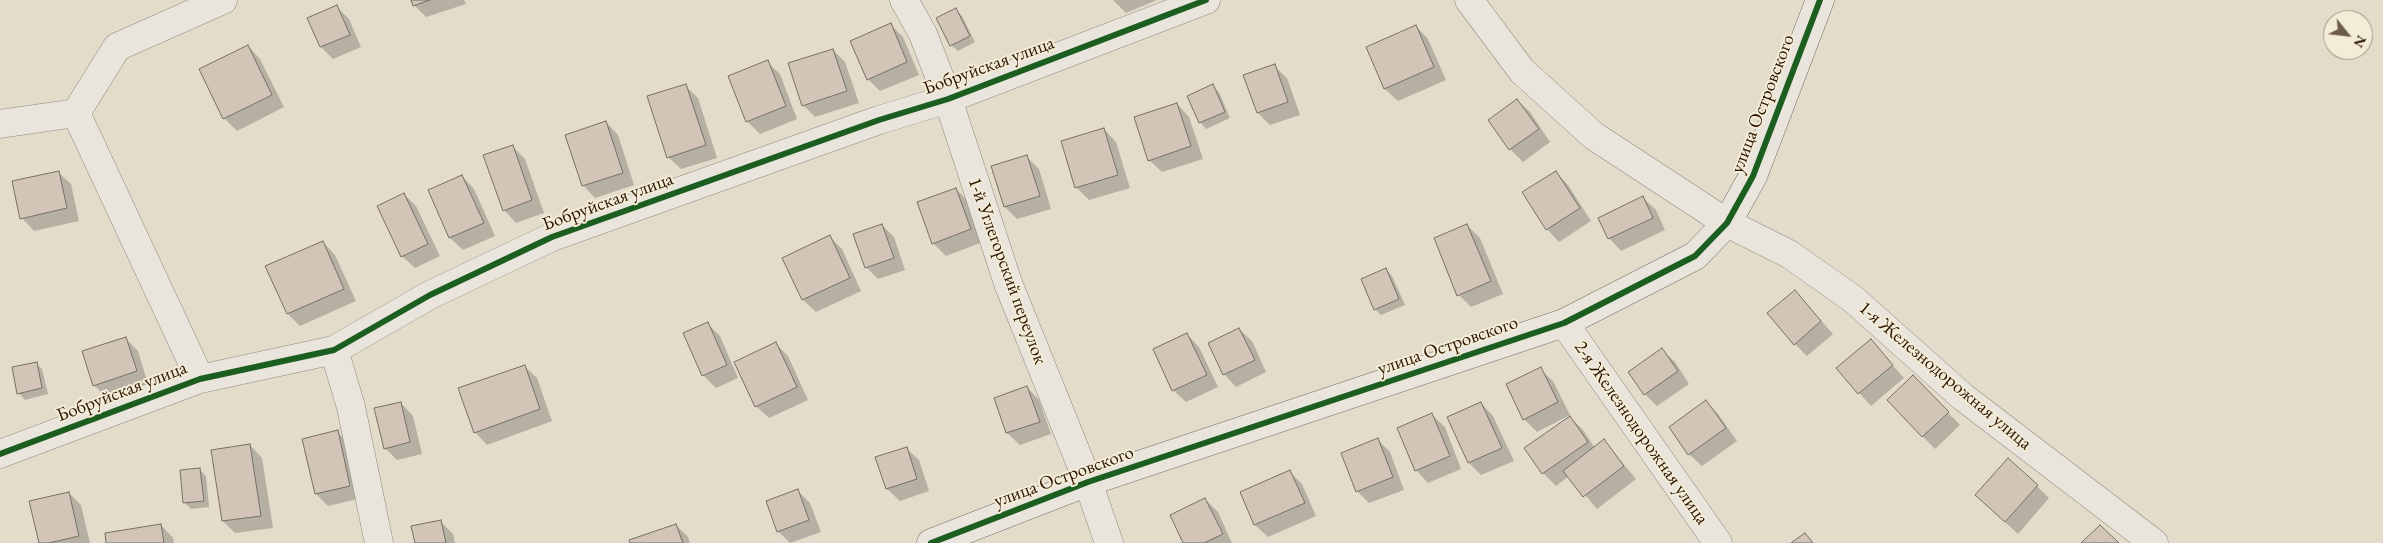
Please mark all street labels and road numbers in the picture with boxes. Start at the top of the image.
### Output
street label: улица Островского [1726,31,1800,177]
street label: Бобруйская улица [920,32,1058,100]
street label: Бобруйская улица [539,168,677,236]
street label: 1-й Углегорский переулок [963,174,1051,368]
street label: 1-я Железнодорожная улица [1854,297,2036,455]
street label: улица Островского [1375,311,1521,381]
street label: 2-я Железнодорожная улица [1569,337,1713,529]
street label: Бобруйская улица [54,357,190,427]
street label: улица Островского [991,441,1137,513]

